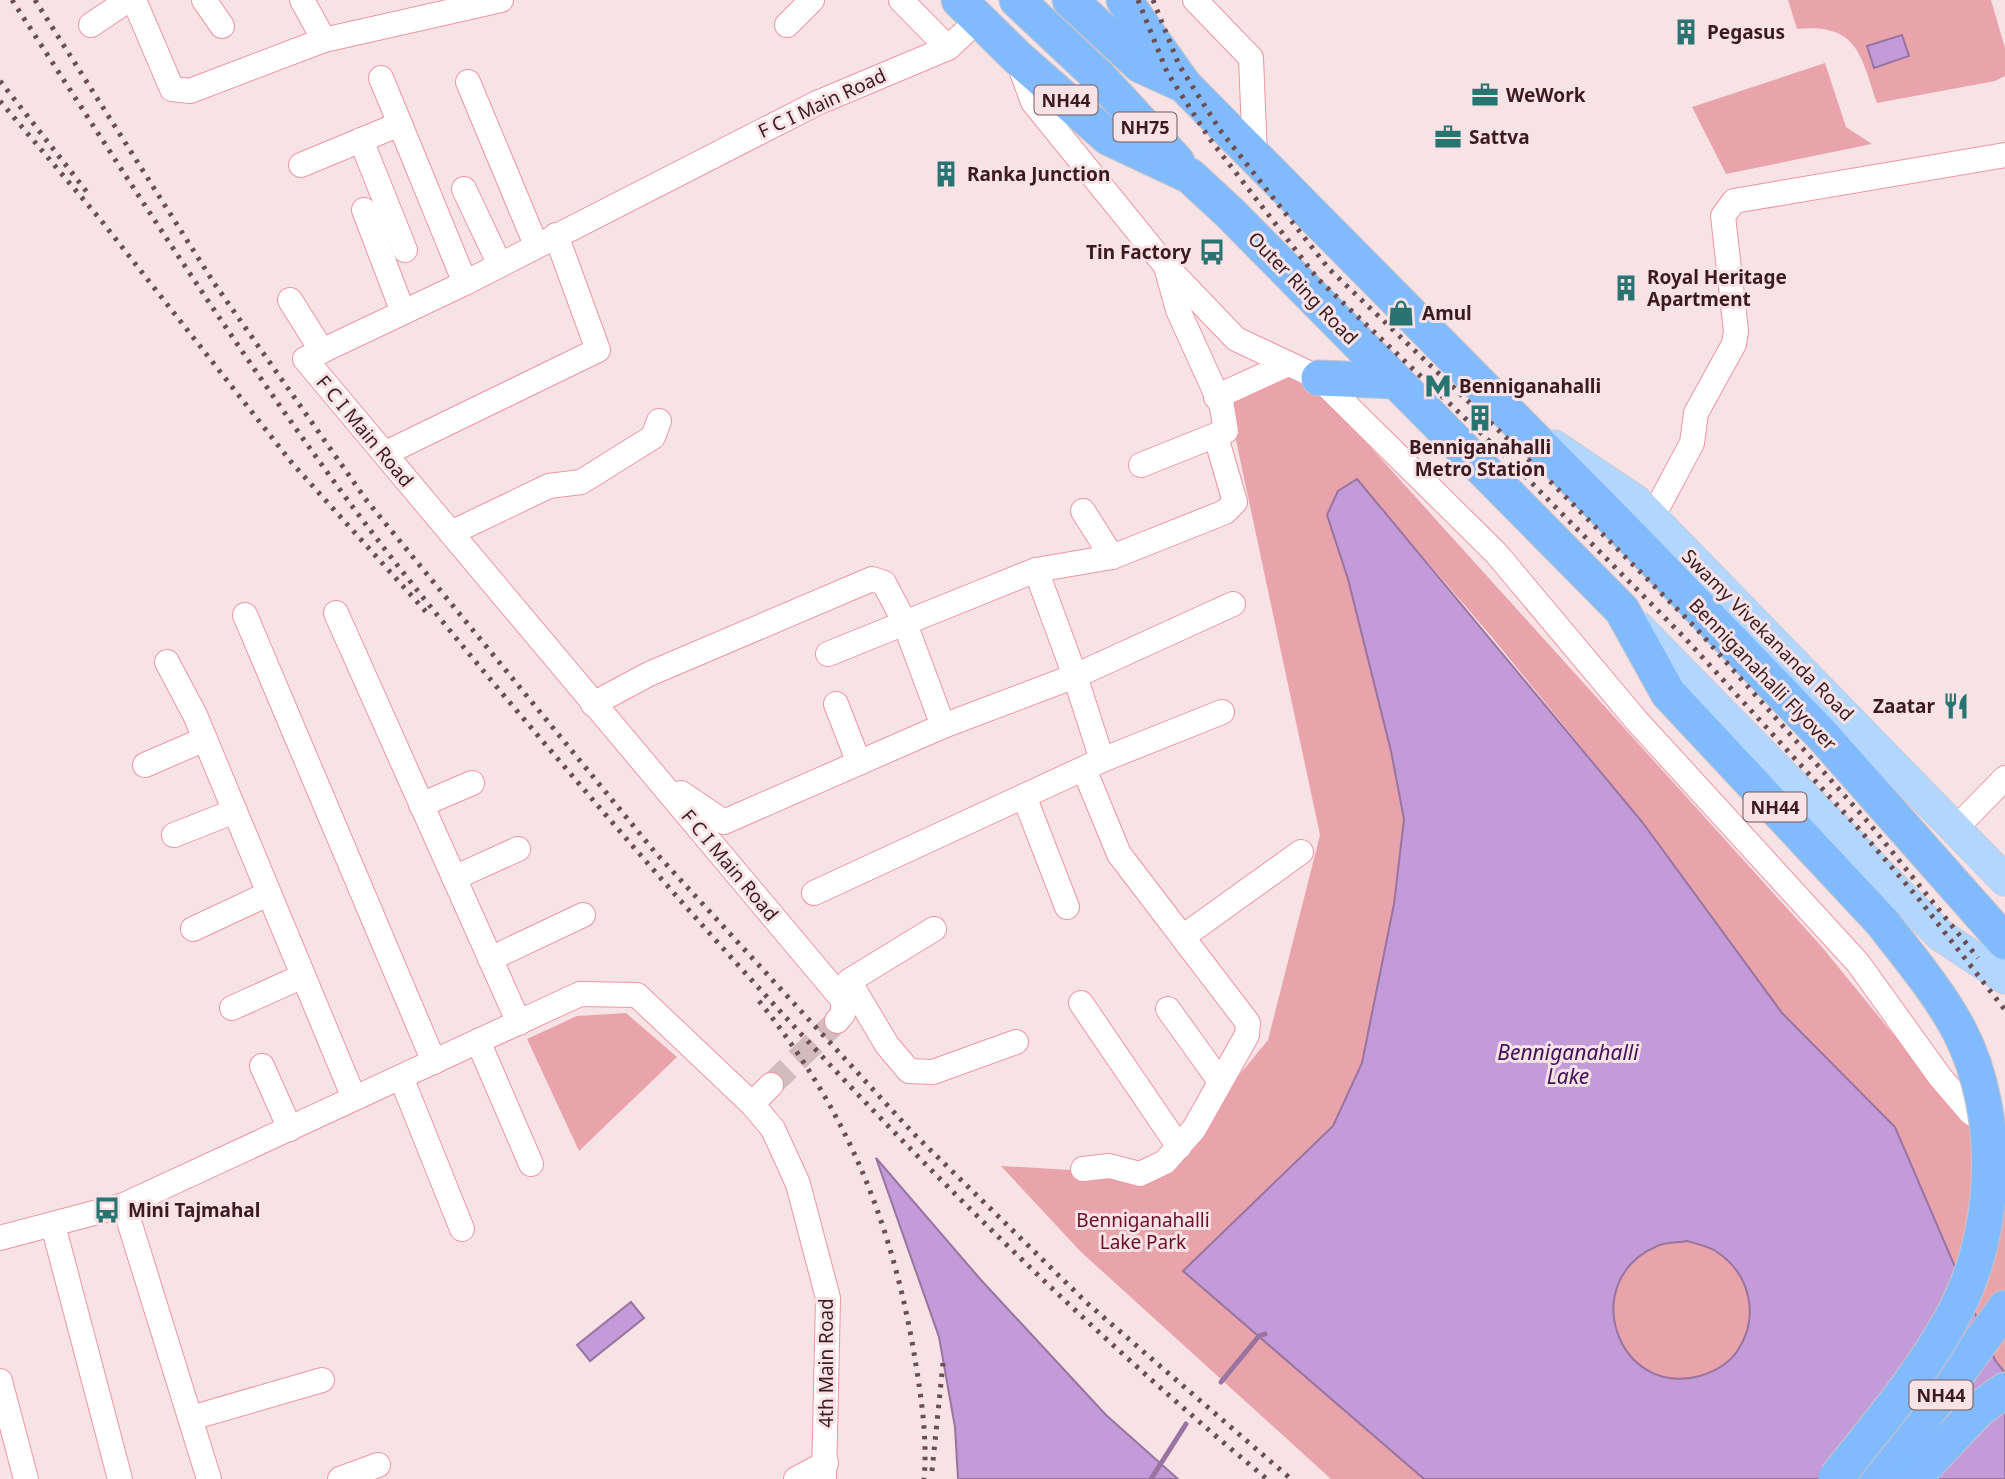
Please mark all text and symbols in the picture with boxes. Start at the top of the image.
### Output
building icon: Pegasus [1671,17,1701,47]
place label: Pegasus [1707,19,1785,45]
street label: F C I Main Road [754,62,890,144]
office icon: WeWork [1470,80,1500,110]
place label: WeWork [1506,82,1586,108]
road number: NH44 [1034,86,1098,114]
road number: NH75 [1114,112,1176,142]
office icon: Sattva [1433,122,1463,152]
place label: Sattva [1469,124,1530,150]
building icon: Ranka Junction [931,159,961,189]
place label: Ranka Junction [967,161,1110,187]
street label: Outer Ring Road [1242,226,1364,350]
bus stop icon: Tin Factory [1197,237,1227,267]
place label: Tin Factory [1086,239,1191,265]
place label: Royal Heritage Apartment [1647,264,1787,312]
building icon: Royal Heritage Apartment [1611,273,1641,303]
shop icon: Amul [1386,298,1416,328]
place label: Amul [1422,300,1472,326]
street label: F C I Main Road [311,370,419,492]
metro station icon: Benniganahalli [1423,371,1453,401]
place label: Benniganahalli [1459,373,1601,399]
building icon: Benniganahalli Metro Station [1465,403,1495,433]
place label: Benniganahalli Metro Station [1409,434,1551,482]
street label: Swamy Vivekananda Road [1676,543,1860,727]
street label: Benniganahalli Flyover [1683,592,1843,756]
restaurant icon: Zaatar [1941,691,1971,721]
place label: Zaatar [1873,693,1935,719]
road number: NH44 [1744,792,1806,822]
street label: F C I Main Road [676,804,784,926]
water label: Benniganahalli Lake [1497,1038,1639,1090]
bus stop icon: Mini Tajmahal [92,1195,122,1225]
place label: Mini Tajmahal [128,1197,260,1223]
park label: Benniganahalli Lake Park [1076,1207,1210,1255]
street label: 4th Main Road [813,1298,839,1428]
road number: NH44 [1910,1380,1972,1410]

